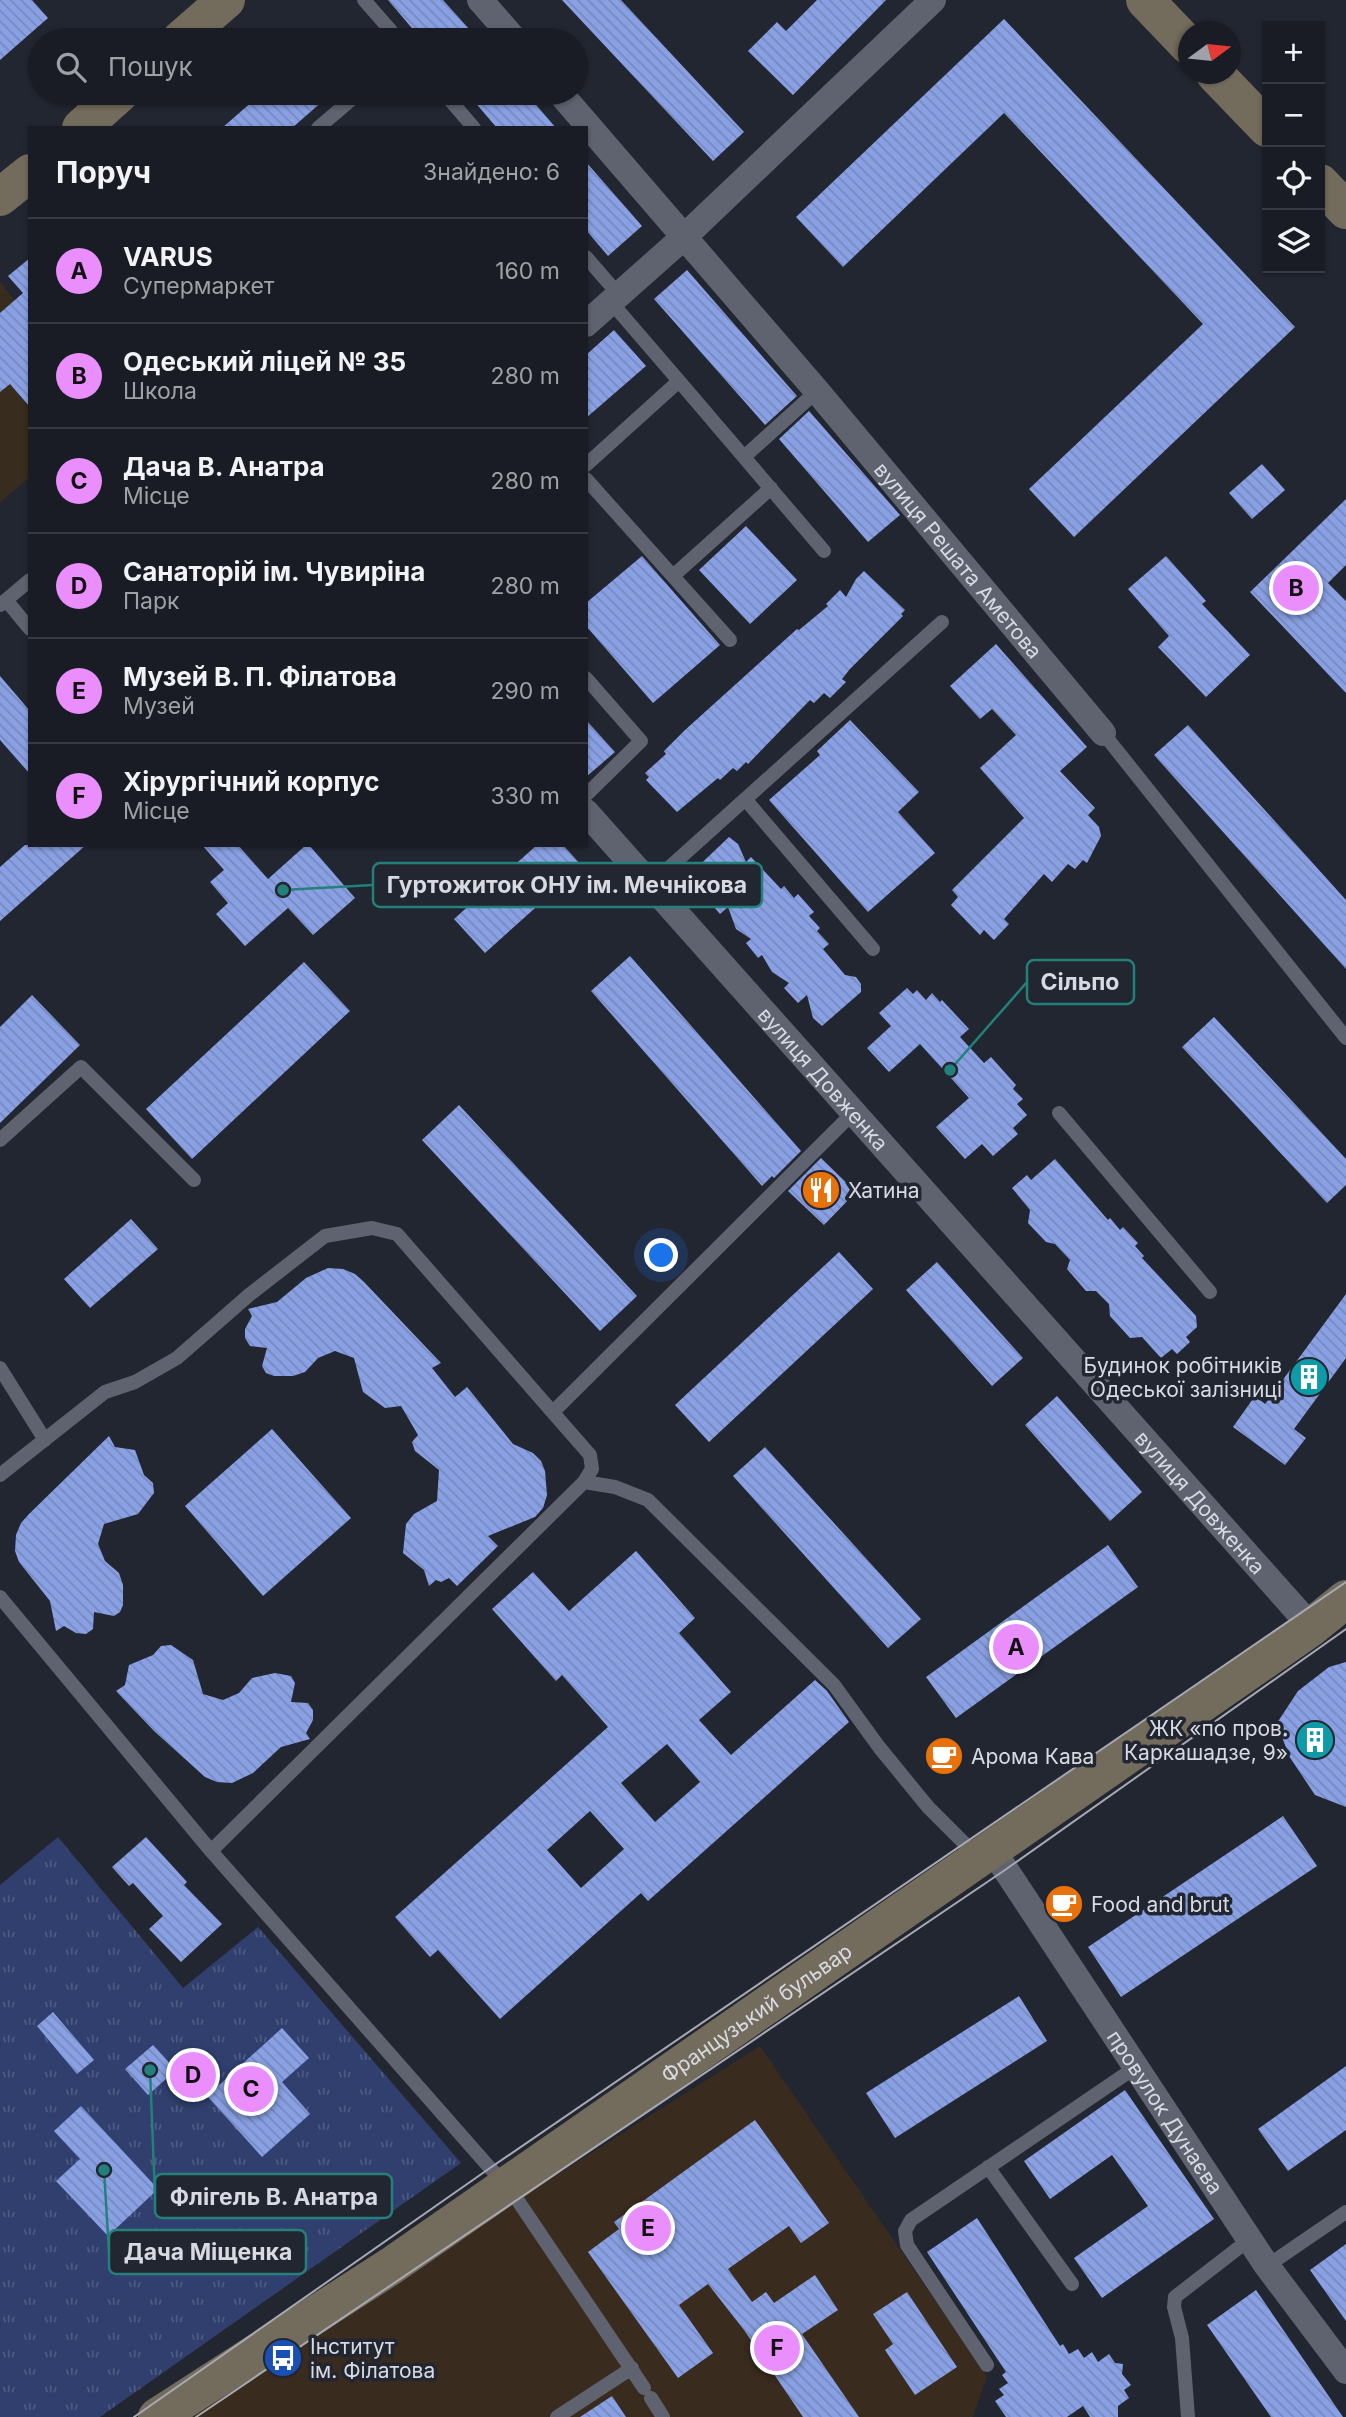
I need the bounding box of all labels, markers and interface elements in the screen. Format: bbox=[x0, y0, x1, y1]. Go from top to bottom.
north arrow bbox=[1178, 21, 1241, 84]
map controls bbox=[1262, 21, 1325, 273]
button: + bbox=[1262, 21, 1325, 84]
search box bbox=[28, 28, 588, 105]
icon: search bbox=[52, 48, 90, 86]
text: Пошук bbox=[108, 51, 193, 82]
button: − bbox=[1262, 84, 1325, 147]
button: locate bbox=[1262, 147, 1325, 210]
text: Поруч bbox=[56, 154, 151, 190]
text: Знайдено: 6 bbox=[423, 158, 560, 186]
button: layers bbox=[1262, 210, 1325, 273]
text: VARUS bbox=[123, 241, 213, 272]
text: A bbox=[70, 257, 88, 285]
text: 160 m bbox=[495, 257, 560, 285]
text: Супермаркет bbox=[123, 272, 275, 300]
text: Одеський ліцей № 35 bbox=[123, 346, 406, 377]
text: B bbox=[71, 362, 87, 390]
text: 280 m bbox=[491, 362, 560, 390]
text: Школа bbox=[123, 377, 197, 405]
text: Дача В. Анатра bbox=[123, 451, 325, 482]
street label: вулиця Решата Аметова bbox=[869, 457, 1048, 663]
text: C bbox=[70, 467, 88, 495]
text: 280 m bbox=[491, 467, 560, 495]
text: Місце bbox=[123, 482, 190, 510]
text: Санаторій ім. Чувиріна bbox=[123, 556, 425, 587]
pin: B bbox=[1273, 562, 1319, 614]
text: D bbox=[71, 572, 87, 600]
text: 280 m bbox=[491, 572, 560, 600]
text: Парк bbox=[123, 587, 180, 615]
text: Музей В. П. Філатова bbox=[123, 661, 397, 692]
text: E bbox=[72, 677, 86, 705]
text: 290 m bbox=[491, 677, 560, 705]
text: Музей bbox=[123, 692, 195, 720]
text: Хірургічний корпус bbox=[123, 766, 379, 797]
text: F bbox=[72, 782, 86, 810]
text: 330 m bbox=[490, 782, 560, 810]
text: Місце bbox=[123, 797, 190, 825]
callout: Гуртожиток ОНУ ім. Мечнікова bbox=[373, 863, 762, 907]
text: Гуртожиток ОНУ ім. Мечнікова bbox=[387, 871, 747, 899]
callout: Сільпо bbox=[1027, 960, 1134, 1004]
text: Сільпо bbox=[1041, 968, 1119, 996]
street label: вулиця Довженка bbox=[753, 1002, 894, 1155]
restaurant icon: Хатина bbox=[800, 1169, 842, 1211]
place label: Хатина bbox=[848, 1178, 920, 1203]
your location bbox=[644, 1238, 678, 1272]
place label: Будинок робітників Одеської залізниці bbox=[1083, 1353, 1282, 1402]
building icon: Будинок робітників Одеської залізниці bbox=[1288, 1356, 1330, 1398]
street label: вулиця Довженка bbox=[1130, 1425, 1271, 1579]
pin: A bbox=[993, 1621, 1039, 1673]
place label: ЖК «по пров. Каркашадзе, 9» bbox=[1124, 1716, 1288, 1765]
building icon: ЖК «по пров. Каркашадзе, 9» bbox=[1294, 1719, 1336, 1761]
cafe icon: Арома Кава bbox=[923, 1735, 965, 1777]
place label: Арома Кава bbox=[971, 1744, 1094, 1769]
cafe icon: Food and brut bbox=[1043, 1883, 1085, 1925]
place label: Food and brut bbox=[1091, 1892, 1230, 1917]
street label: Французький бульвар bbox=[656, 1938, 856, 2087]
street label: провулок Дунаєва bbox=[1102, 2025, 1229, 2199]
pin: D bbox=[170, 2049, 216, 2101]
pin: C bbox=[228, 2063, 274, 2115]
callout: Флігель В. Анатра bbox=[155, 2174, 392, 2218]
text: Флігель В. Анатра bbox=[170, 2183, 378, 2211]
pin: E bbox=[625, 2202, 671, 2254]
callout: Дача Міщенка bbox=[109, 2230, 306, 2274]
text: Дача Міщенка bbox=[124, 2238, 292, 2266]
pin: F bbox=[754, 2322, 800, 2374]
place label: Інститут ім. Філатова bbox=[310, 2334, 435, 2383]
bus stop icon: Інститут ім. Філатова bbox=[262, 2337, 304, 2379]

